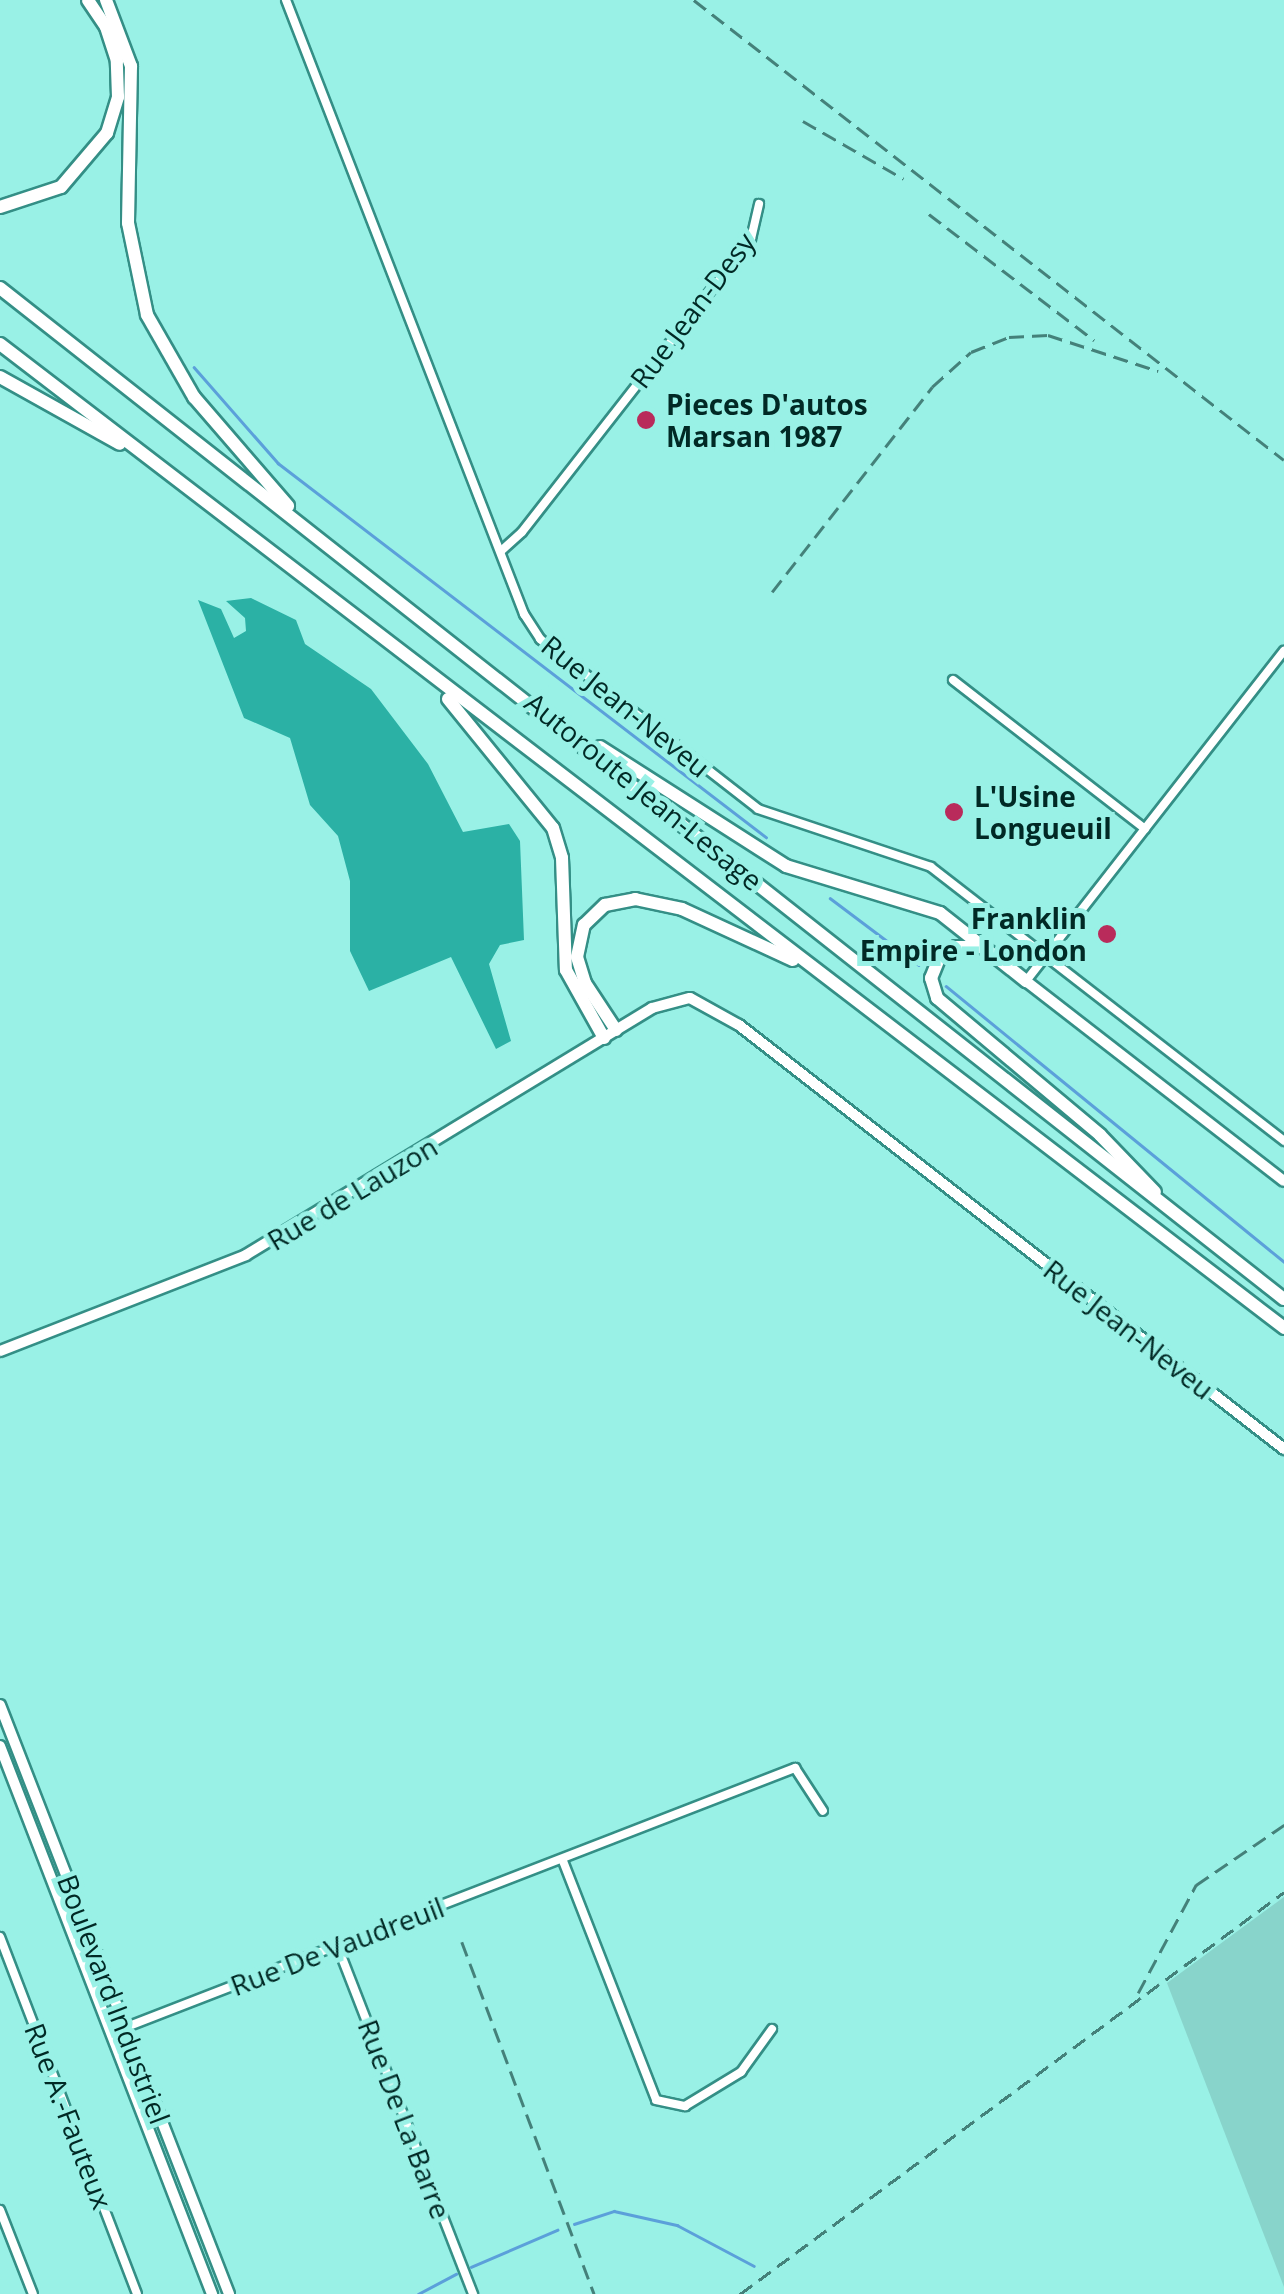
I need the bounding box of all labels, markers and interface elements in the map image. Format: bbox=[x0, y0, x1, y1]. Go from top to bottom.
street label: Rue Jean-Desy bbox=[623, 226, 761, 394]
place label: Pieces D'autos Marsan 1987 bbox=[666, 387, 868, 453]
marker: Pieces D'autos Marsan 1987 bbox=[635, 409, 657, 431]
street label: Rue Jean-Neveu bbox=[535, 628, 717, 784]
street label: Autoroute Jean-Lesage bbox=[519, 685, 769, 897]
place label: L'Usine Longueuil bbox=[974, 779, 1112, 845]
marker: L'Usine Longueuil bbox=[943, 801, 965, 823]
place label: Franklin Empire - London bbox=[860, 901, 1087, 967]
marker: Franklin Empire - London bbox=[1096, 923, 1118, 945]
street label: Rue de Lauzon bbox=[261, 1129, 443, 1257]
street label: Rue Jean-Neveu bbox=[1037, 1252, 1221, 1406]
street label: Boulevard Industriel bbox=[51, 1870, 177, 2128]
street label: Rue De Vaudreuil bbox=[226, 1890, 448, 2002]
street label: Rue De La Barre bbox=[352, 2015, 458, 2223]
street label: Rue A.-Fauteux bbox=[18, 2018, 120, 2214]

